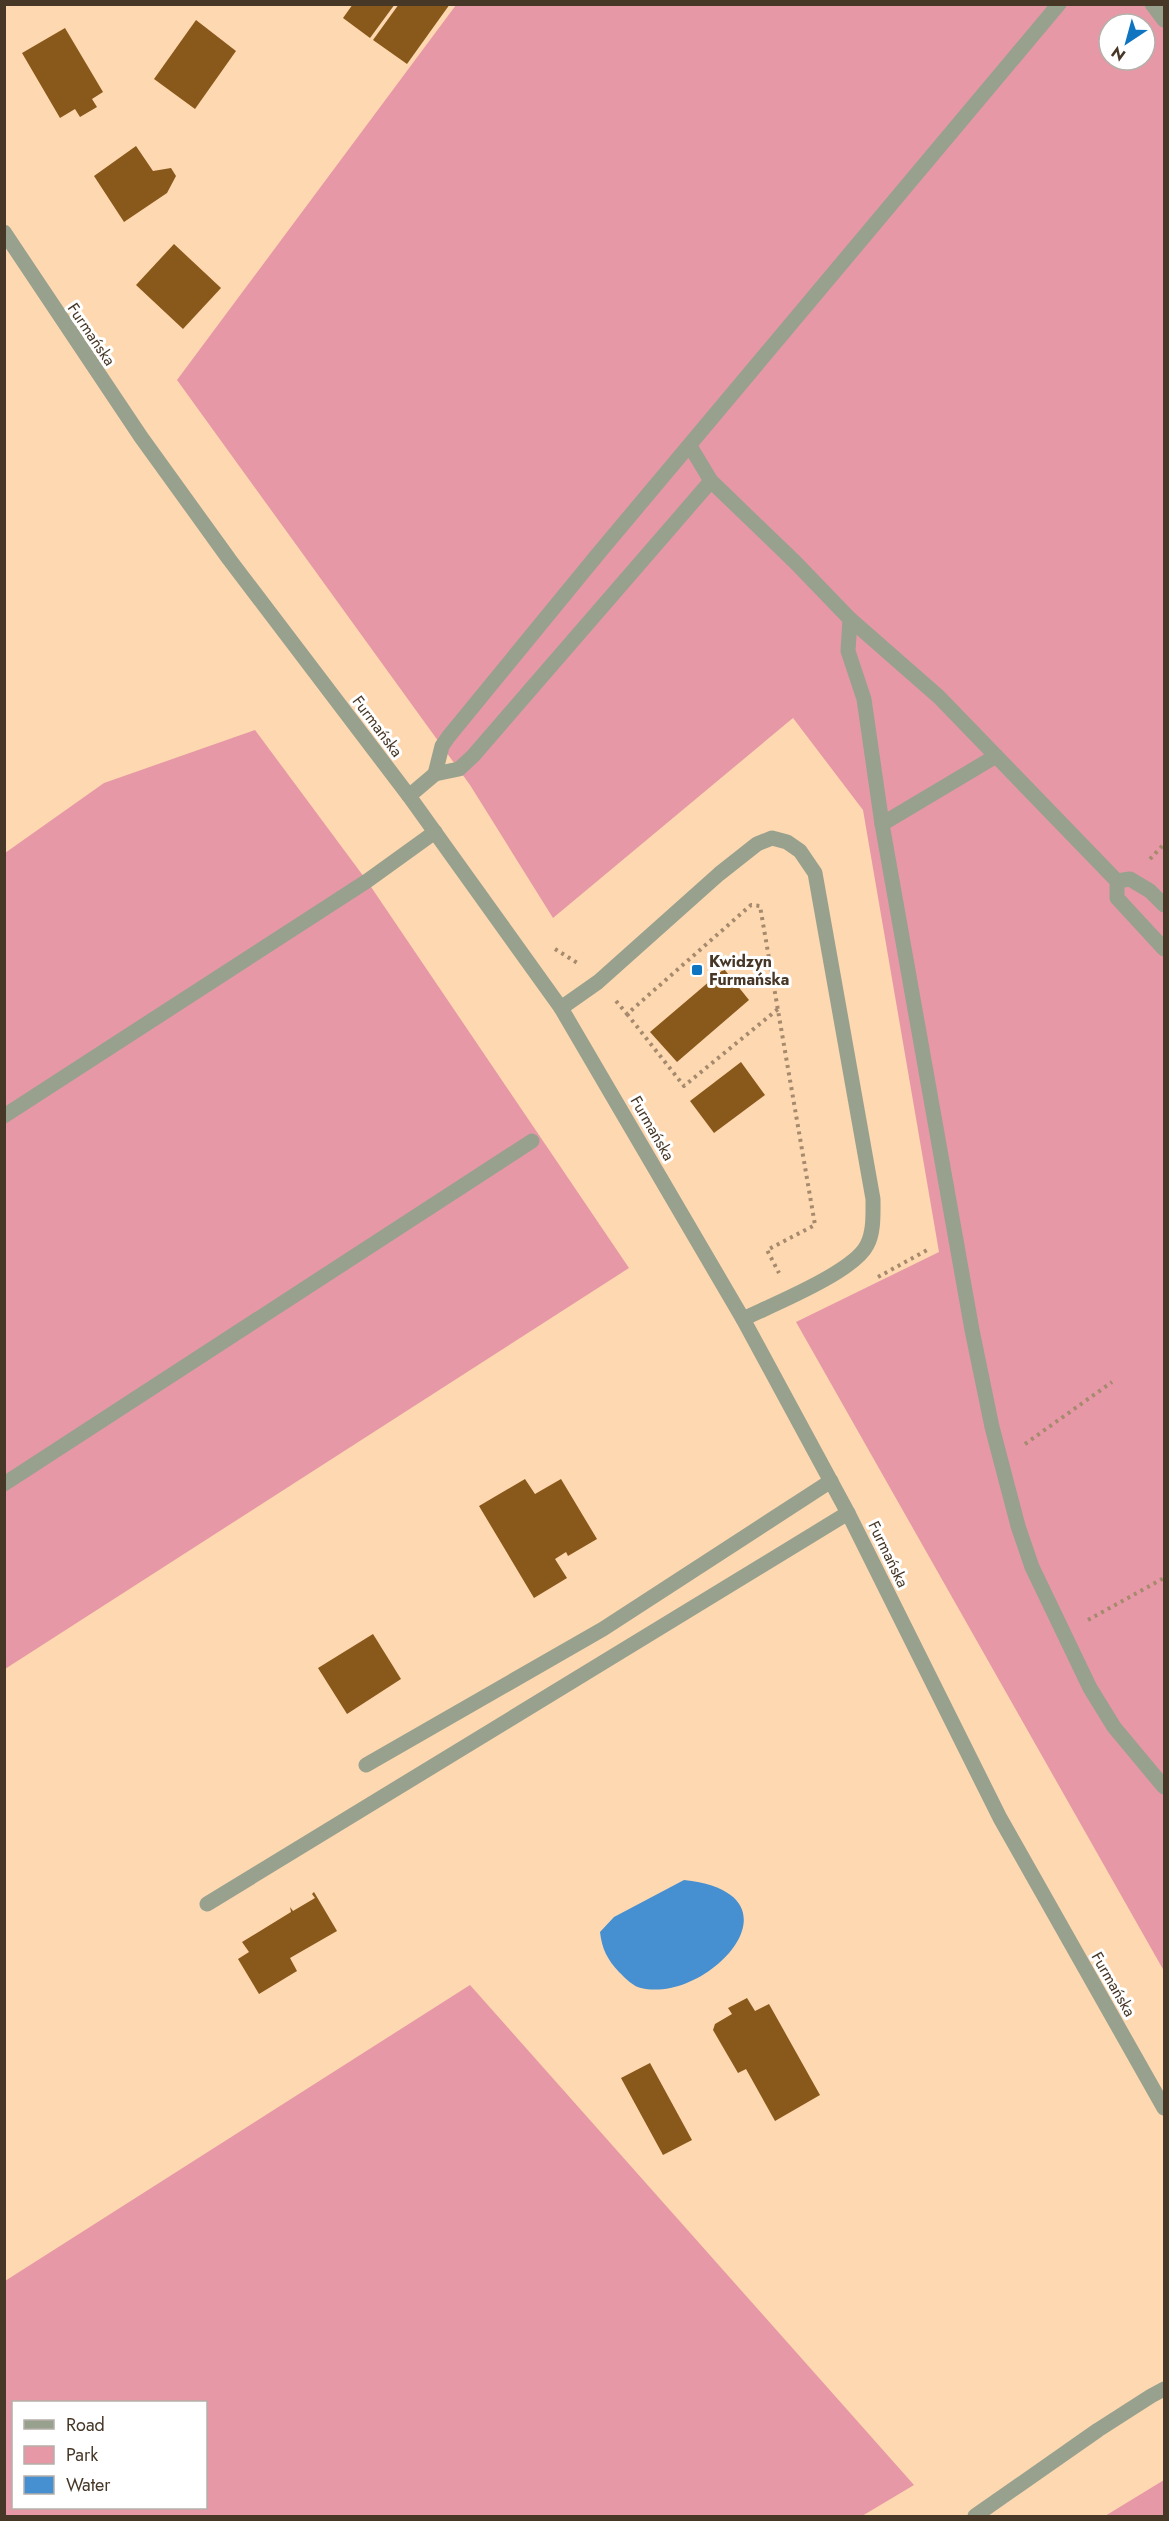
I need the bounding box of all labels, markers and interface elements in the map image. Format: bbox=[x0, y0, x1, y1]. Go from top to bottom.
north arrow bbox=[1097, 12, 1157, 72]
text: N bbox=[1107, 41, 1130, 67]
street label: Furmańska bbox=[62, 298, 121, 370]
street label: Furmańska bbox=[347, 691, 408, 762]
place label: Kwidzyn Furmańska bbox=[709, 950, 789, 991]
marker: Kwidzyn Furmańska bbox=[690, 963, 704, 977]
street label: Furmańska bbox=[625, 1092, 680, 1165]
street label: Furmańska bbox=[863, 1517, 915, 1591]
street label: Furmańska bbox=[1086, 1948, 1141, 2021]
legend bbox=[12, 2401, 207, 2509]
text: Road bbox=[66, 2412, 105, 2438]
text: Park bbox=[66, 2442, 98, 2468]
text: Water bbox=[66, 2472, 111, 2498]

